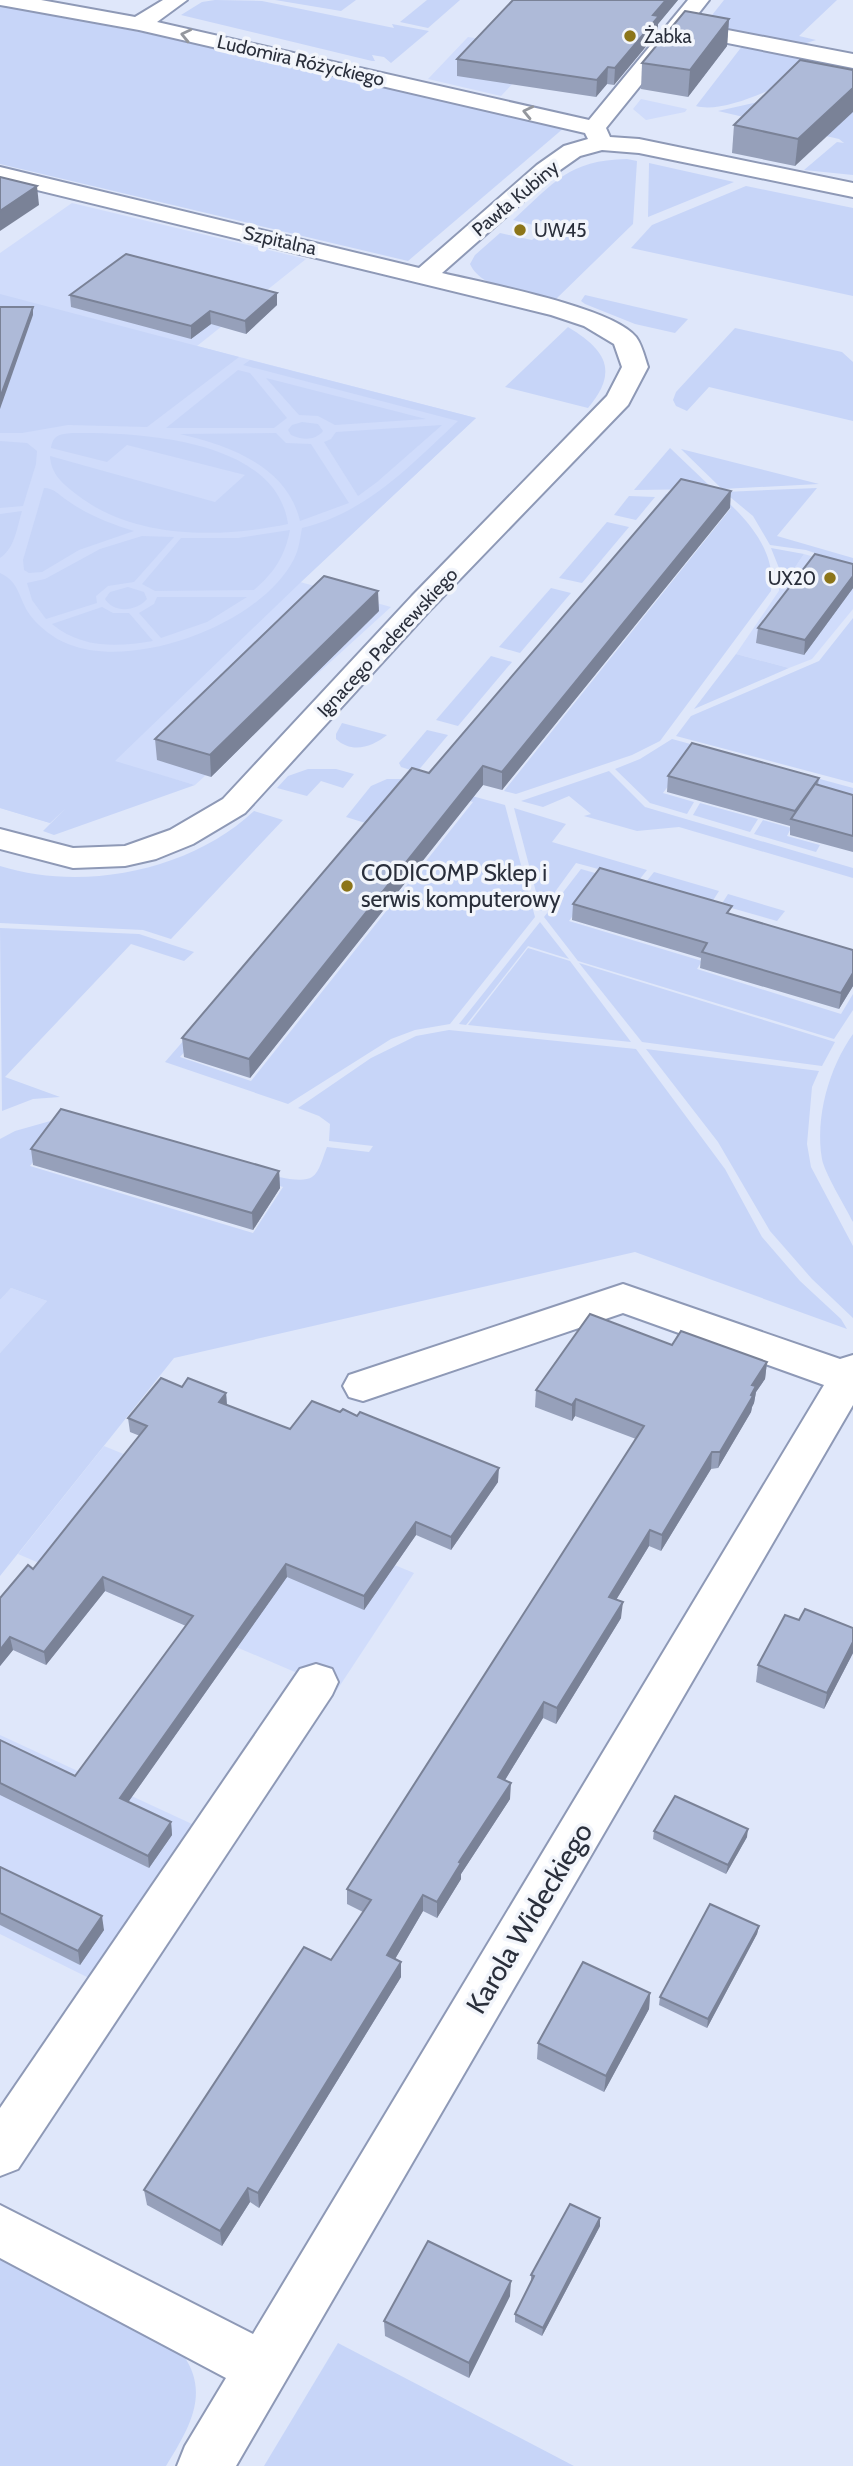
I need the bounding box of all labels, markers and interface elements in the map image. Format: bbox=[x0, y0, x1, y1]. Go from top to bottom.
place label: Żabka bbox=[644, 25, 692, 48]
one-way arrow bbox=[180, 28, 192, 43]
marker: Żabka bbox=[622, 28, 638, 44]
street label: Ludomira Różyckiego bbox=[215, 30, 387, 91]
one-way arrow bbox=[522, 106, 534, 120]
street label: Pawła Kubiny bbox=[467, 155, 564, 241]
place label: UW45 bbox=[534, 219, 587, 242]
street label: Szpitalna bbox=[241, 221, 319, 260]
marker: UW45 bbox=[512, 222, 528, 238]
street label: Ignacego Paderewskiego bbox=[312, 563, 462, 722]
place label: UX20 bbox=[768, 567, 816, 590]
marker: UX20 bbox=[822, 570, 838, 586]
place label: CODICOMP Sklep i serwis komputerowy bbox=[361, 859, 561, 913]
marker: CODICOMP Sklep i serwis komputerowy bbox=[339, 878, 355, 894]
street label: Karola Wideckiego bbox=[459, 1816, 599, 2020]

